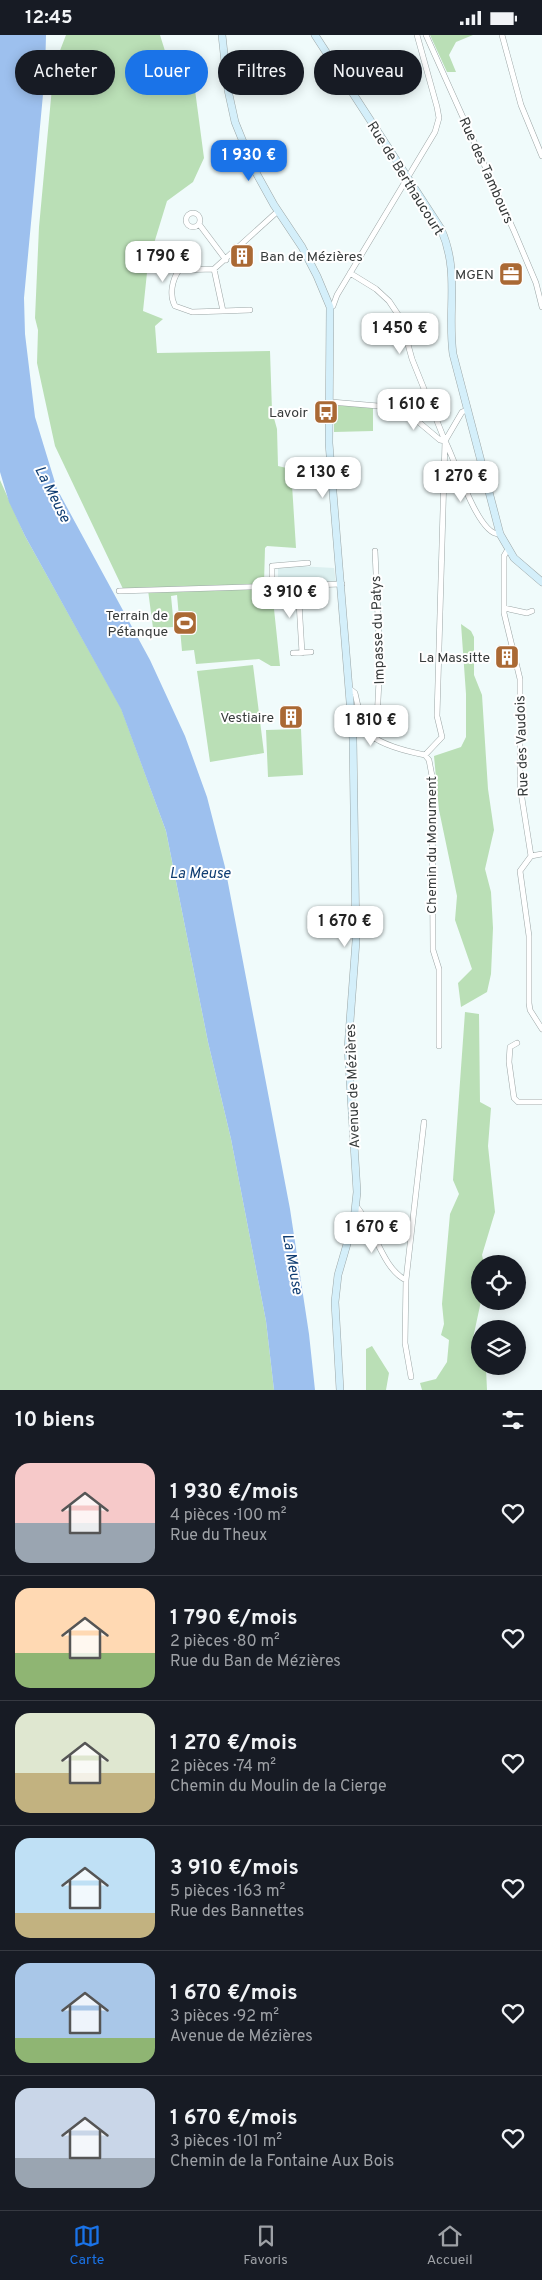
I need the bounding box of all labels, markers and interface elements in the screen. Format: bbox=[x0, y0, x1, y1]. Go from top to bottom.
text: 12:45 bbox=[25, 6, 73, 30]
chip: Acheter bbox=[15, 50, 115, 95]
chip: Louer bbox=[125, 50, 208, 95]
chip: Filtres bbox=[218, 50, 304, 95]
chip: Nouveau bbox=[314, 50, 422, 95]
street label: Rue des Tambours bbox=[455, 115, 517, 226]
street label: Rue de Berthaucourt bbox=[363, 119, 447, 239]
pin: 1 930 € bbox=[203, 139, 295, 182]
text: 1 930 € bbox=[222, 146, 276, 166]
pin: 1 790 € bbox=[117, 241, 209, 283]
building icon: Ban de Mézières bbox=[229, 243, 255, 269]
text: 1 790 € bbox=[136, 247, 190, 267]
place label: Ban de Mézières bbox=[260, 249, 363, 266]
office icon: MGEN bbox=[498, 261, 524, 287]
place label: MGEN bbox=[455, 267, 494, 284]
pin: 1 450 € bbox=[354, 313, 446, 355]
text: 1 450 € bbox=[372, 319, 428, 339]
pin: 1 610 € bbox=[368, 389, 460, 431]
text: 1 610 € bbox=[388, 395, 440, 415]
bus stop icon: Lavoir bbox=[313, 399, 339, 425]
place label: Lavoir bbox=[269, 405, 309, 422]
pin: 2 130 € bbox=[277, 457, 369, 499]
pin: 1 270 € bbox=[415, 461, 507, 503]
water label: La Meuse bbox=[29, 463, 74, 526]
text: 2 130 € bbox=[296, 463, 350, 483]
text: 1 270 € bbox=[434, 467, 488, 487]
street label: Impasse du Patys bbox=[368, 575, 389, 685]
pin: 3 910 € bbox=[244, 577, 336, 619]
text: 3 910 € bbox=[263, 583, 317, 603]
place label: Terrain de Pétanque bbox=[105, 608, 168, 641]
sports icon: Terrain de Pétanque bbox=[172, 610, 198, 636]
building icon: La Massitte bbox=[494, 644, 520, 670]
place label: La Massitte bbox=[419, 650, 490, 667]
street label: Rue des Vaudois bbox=[512, 695, 533, 797]
building icon: Vestiaire bbox=[278, 704, 304, 730]
pin: 1 810 € bbox=[325, 705, 417, 747]
place label: Vestiaire bbox=[220, 710, 274, 727]
text: 1 810 € bbox=[345, 711, 397, 731]
street label: Chemin du Monument bbox=[424, 776, 441, 914]
water label: La Meuse bbox=[170, 865, 231, 884]
pin: 1 670 € bbox=[299, 905, 391, 948]
text: 1 670 € bbox=[318, 912, 372, 932]
street label: Avenue de Mézières bbox=[343, 1023, 364, 1149]
pin: 1 670 € bbox=[326, 1211, 418, 1254]
text: 1 670 € bbox=[345, 1218, 399, 1238]
water label: La Meuse bbox=[277, 1233, 306, 1296]
map controls bbox=[471, 1255, 526, 1375]
button: locate bbox=[471, 1255, 526, 1310]
button: layers bbox=[471, 1320, 526, 1375]
icon: filters bbox=[499, 1406, 527, 1434]
text: 10 biens bbox=[15, 1407, 95, 1434]
text: 1 930 €/mois bbox=[170, 1479, 299, 1506]
icon: home bbox=[55, 1483, 115, 1543]
icon: heart bbox=[499, 1499, 527, 1527]
text: 4 pièces · 100 m² bbox=[170, 1506, 287, 1526]
text: Rue du Theux bbox=[170, 1526, 267, 1546]
text: 1 790 €/mois bbox=[170, 1605, 298, 1632]
icon: home bbox=[55, 1608, 115, 1668]
icon: heart bbox=[499, 1624, 527, 1652]
text: 2 pièces · 80 m² bbox=[170, 1632, 280, 1652]
text: Rue du Ban de Mézières bbox=[170, 1652, 341, 1672]
text: 1 270 €/mois bbox=[170, 1730, 297, 1757]
icon: home bbox=[55, 1733, 115, 1793]
icon: heart bbox=[499, 1749, 527, 1777]
text: 2 pièces · 74 m² bbox=[170, 1757, 276, 1777]
text: Chemin du Moulin de la Cierge bbox=[170, 1777, 387, 1797]
text: 3 910 €/mois bbox=[170, 1855, 299, 1882]
icon: home bbox=[55, 1858, 115, 1918]
icon: heart bbox=[499, 1874, 527, 1902]
text: 5 pièces · 163 m² bbox=[170, 1882, 285, 1902]
text: Rue des Bannettes bbox=[170, 1902, 304, 1922]
text: 1 670 €/mois bbox=[170, 1980, 298, 2007]
icon: home bbox=[55, 1983, 115, 2043]
icon: heart bbox=[499, 1999, 527, 2027]
text: 3 pièces · 92 m² bbox=[170, 2007, 279, 2027]
text: Avenue de Mézières bbox=[170, 2027, 313, 2047]
text: 1 670 €/mois bbox=[170, 2105, 298, 2132]
icon: home bbox=[55, 2108, 115, 2168]
icon: heart bbox=[499, 2124, 527, 2152]
text: 3 pièces · 101 m² bbox=[170, 2132, 282, 2152]
text: Chemin de la Fontaine Aux Bois bbox=[170, 2152, 394, 2172]
tab: Carte bbox=[69, 2222, 104, 2269]
tab: Favoris bbox=[243, 2222, 288, 2269]
tab: Accueil bbox=[427, 2222, 473, 2269]

